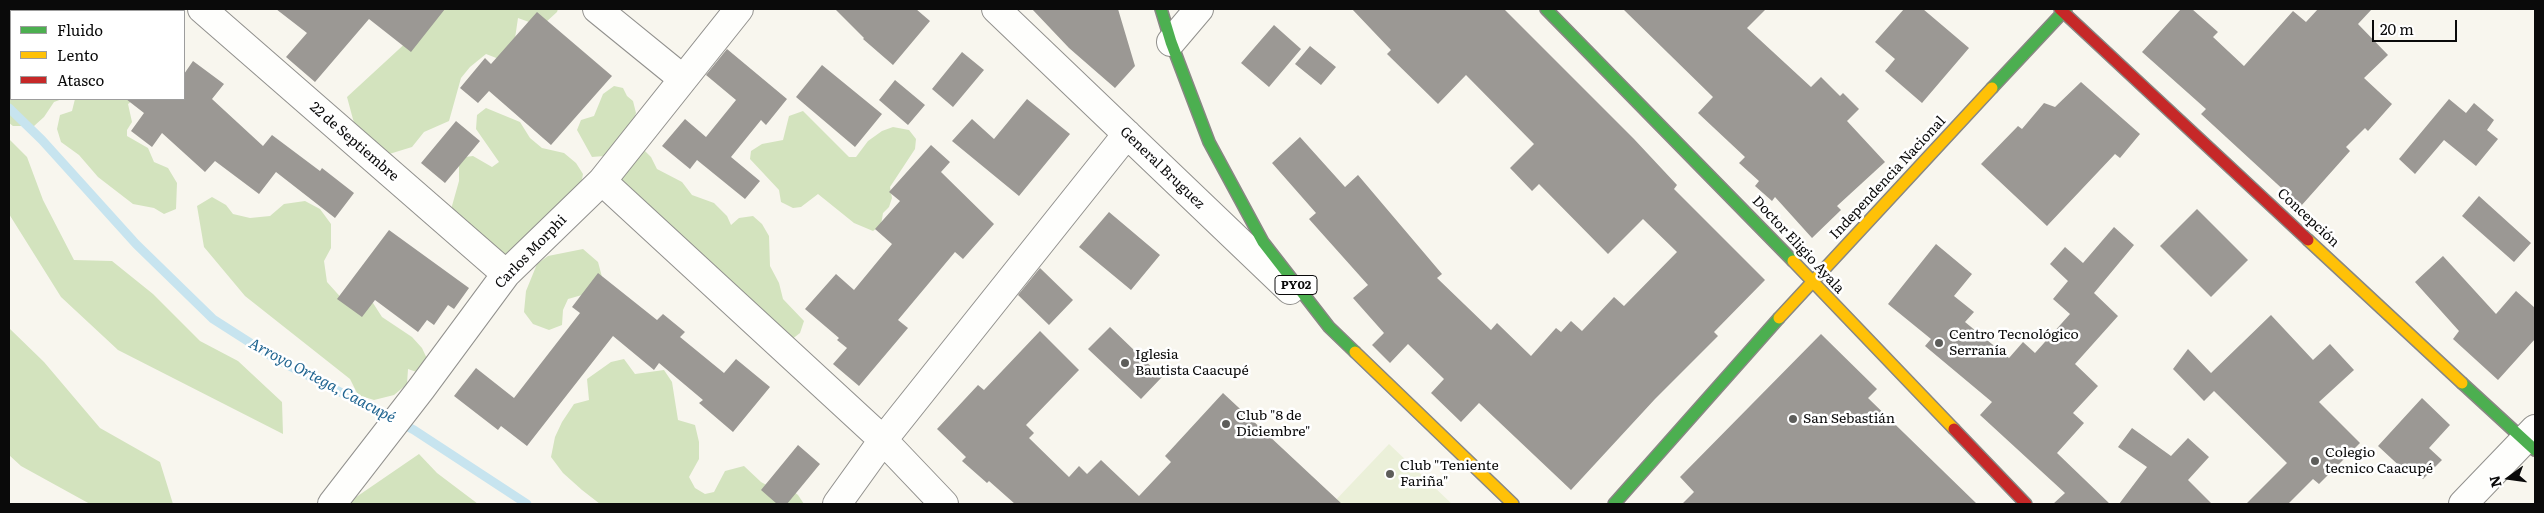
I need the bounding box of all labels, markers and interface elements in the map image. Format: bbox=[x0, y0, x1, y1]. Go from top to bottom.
legend bbox=[10, 10, 185, 100]
scale bar bbox=[2374, 10, 2459, 42]
text: 20 m bbox=[2380, 17, 2414, 40]
text: Fluido bbox=[57, 18, 103, 41]
text: Lento bbox=[57, 43, 98, 66]
text: Atasco bbox=[57, 68, 104, 91]
street label: 22 de Septiembre bbox=[306, 99, 402, 185]
street label: Independencia Nacional bbox=[1827, 113, 1949, 243]
street label: General Bruguez bbox=[1116, 123, 1208, 213]
street label: Concepción bbox=[2273, 185, 2343, 251]
street label: Doctor Eligio Ayala bbox=[1748, 193, 1848, 297]
street label: Carlos Morphi bbox=[492, 212, 570, 292]
road number: PY02 bbox=[1275, 276, 1317, 294]
place label: Centro Tecnológico Serranía bbox=[1949, 327, 2079, 360]
water label: Arroyo Ortega, Caacupé bbox=[246, 335, 398, 427]
marker: Centro Tecnológico Serranía bbox=[1933, 337, 1945, 349]
place label: Iglesia Bautista Caacupé bbox=[1135, 347, 1249, 380]
marker: Iglesia Bautista Caacupé bbox=[1119, 357, 1131, 369]
place label: Club "8 de Diciembre" bbox=[1236, 408, 1310, 441]
place label: San Sebastián bbox=[1803, 411, 1895, 427]
marker: San Sebastián bbox=[1787, 413, 1799, 425]
marker: Club "8 de Diciembre" bbox=[1220, 418, 1232, 430]
place label: Colegio tecnico Caacupé bbox=[2325, 445, 2433, 478]
north arrow bbox=[2484, 453, 2534, 503]
marker: Colegio tecnico Caacupé bbox=[2309, 455, 2321, 467]
place label: Club "Teniente Fariña" bbox=[1400, 458, 1499, 491]
marker: Club "Teniente Fariña" bbox=[1384, 468, 1396, 480]
text: N bbox=[2483, 474, 2506, 490]

